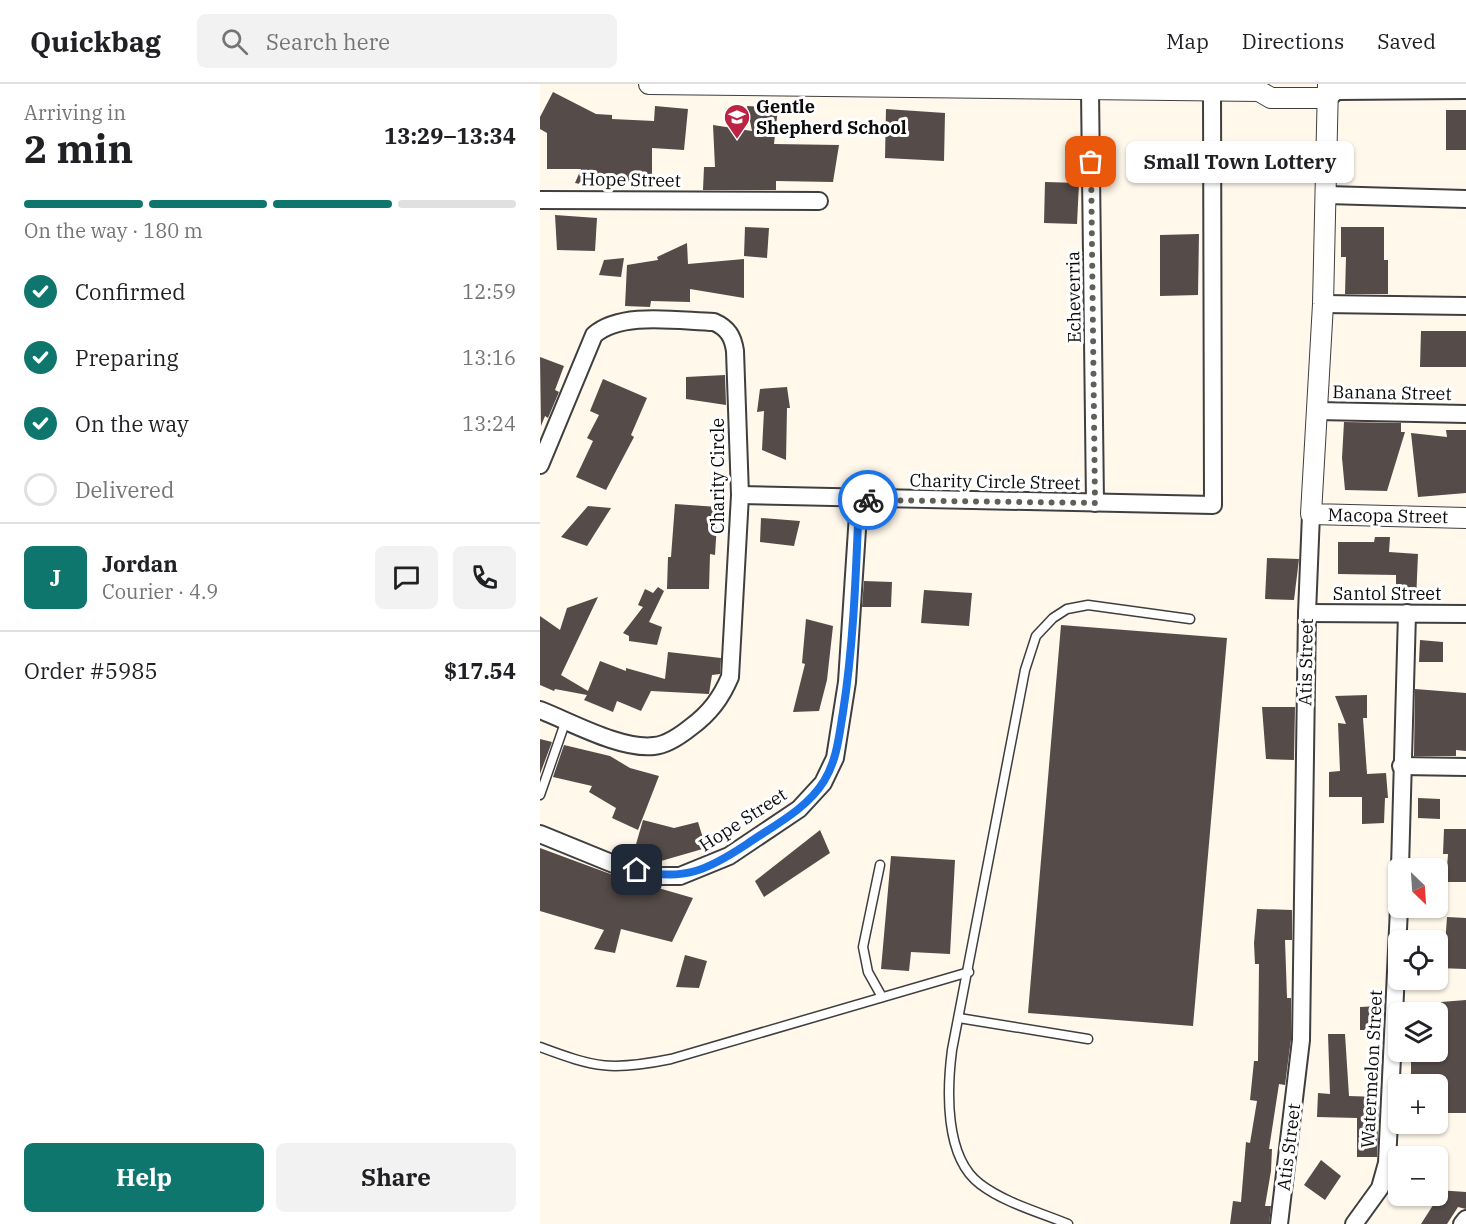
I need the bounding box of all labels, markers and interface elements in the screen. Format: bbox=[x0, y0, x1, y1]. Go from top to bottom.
search box bbox=[197, 14, 617, 68]
text: Quickbag bbox=[30, 23, 161, 60]
icon: search bbox=[218, 25, 251, 58]
text: Search here bbox=[266, 27, 390, 56]
text: Map bbox=[1166, 27, 1209, 55]
text: Directions bbox=[1242, 27, 1344, 55]
text: Saved bbox=[1377, 27, 1436, 55]
place label: Gentle Shepherd School bbox=[756, 95, 907, 139]
text: Arriving in bbox=[24, 99, 126, 126]
school or university icon: Gentle Shepherd School bbox=[722, 102, 752, 140]
text: 13:29–13:34 bbox=[384, 121, 516, 150]
text: 2 min bbox=[24, 123, 133, 174]
pin bbox=[1065, 136, 1116, 187]
callout: Small Town Lottery bbox=[1127, 141, 1355, 183]
icon: bag bbox=[1074, 145, 1107, 178]
text: Small Town Lottery bbox=[1144, 148, 1336, 175]
street label: Hope Street bbox=[581, 167, 681, 192]
text: On the way · 180 m bbox=[24, 217, 203, 244]
street label: Echeverria bbox=[1061, 251, 1086, 343]
icon: check bbox=[24, 275, 57, 308]
text: Confirmed bbox=[75, 277, 186, 306]
text: 12:59 bbox=[462, 278, 516, 305]
icon: check bbox=[24, 341, 57, 374]
text: Preparing bbox=[75, 343, 179, 372]
text: 13:16 bbox=[462, 344, 516, 371]
street label: Banana Street bbox=[1332, 380, 1452, 405]
icon: check bbox=[24, 407, 57, 440]
text: On the way bbox=[75, 409, 189, 438]
text: 13:24 bbox=[462, 410, 516, 437]
street label: Charity Circle bbox=[706, 418, 729, 534]
street label: Charity Circle Street bbox=[909, 469, 1081, 494]
courier bbox=[838, 470, 898, 530]
text: Delivered bbox=[75, 475, 174, 504]
icon: bike bbox=[852, 484, 885, 517]
street label: Macopa Street bbox=[1328, 503, 1448, 528]
button: chat bbox=[375, 546, 438, 609]
button: phone bbox=[453, 546, 516, 609]
text: Jordan bbox=[102, 549, 178, 578]
text: J bbox=[50, 563, 61, 592]
text: Courier · 4.9 bbox=[102, 578, 218, 605]
street label: Santol Street bbox=[1333, 582, 1441, 605]
street label: Atis Street bbox=[1293, 618, 1318, 706]
text: Order #5985 bbox=[24, 656, 158, 685]
text: $17.54 bbox=[444, 656, 516, 685]
street label: Hope Street bbox=[695, 783, 791, 856]
pin bbox=[611, 844, 662, 895]
icon: home bbox=[620, 853, 653, 886]
north arrow bbox=[1388, 858, 1448, 918]
map controls bbox=[1388, 858, 1448, 1206]
button: locate bbox=[1388, 930, 1448, 990]
street label: Watermelon Street bbox=[1356, 989, 1387, 1149]
button: layers bbox=[1388, 1002, 1448, 1062]
button: + bbox=[1388, 1074, 1448, 1134]
street label: Atis Street bbox=[1272, 1102, 1305, 1192]
button: Help bbox=[24, 1143, 264, 1212]
button: Share bbox=[276, 1143, 516, 1212]
button: − bbox=[1388, 1146, 1448, 1206]

